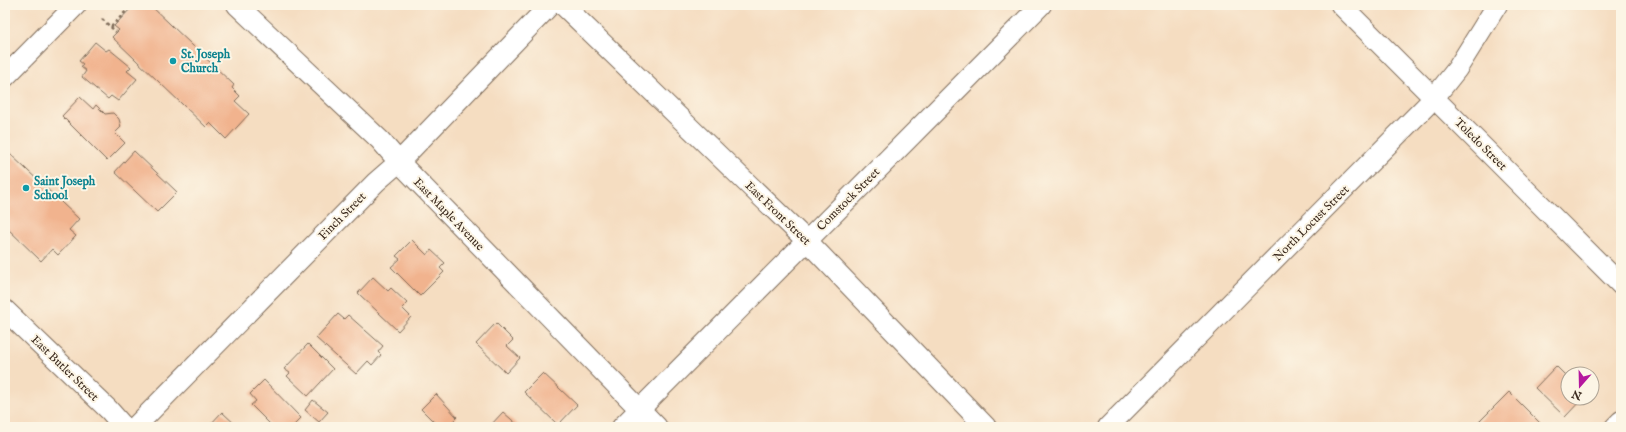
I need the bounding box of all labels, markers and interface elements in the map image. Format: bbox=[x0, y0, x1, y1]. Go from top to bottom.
place label: St. Joseph Church bbox=[181, 47, 231, 76]
marker: St. Joseph Church bbox=[168, 56, 178, 66]
street label: Toledo Street bbox=[1451, 115, 1510, 174]
street label: Comstock Street bbox=[814, 165, 883, 234]
place label: Saint Joseph School bbox=[34, 174, 96, 203]
street label: East Maple Avenue bbox=[409, 175, 488, 255]
street label: East Front Street bbox=[742, 178, 814, 249]
street label: North Locust Street bbox=[1270, 182, 1352, 264]
marker: Saint Joseph School bbox=[21, 183, 31, 193]
street label: Finch Street bbox=[315, 189, 369, 243]
street label: East Butler Street bbox=[28, 332, 102, 404]
north arrow bbox=[1560, 366, 1600, 406]
text: N bbox=[1570, 386, 1585, 403]

